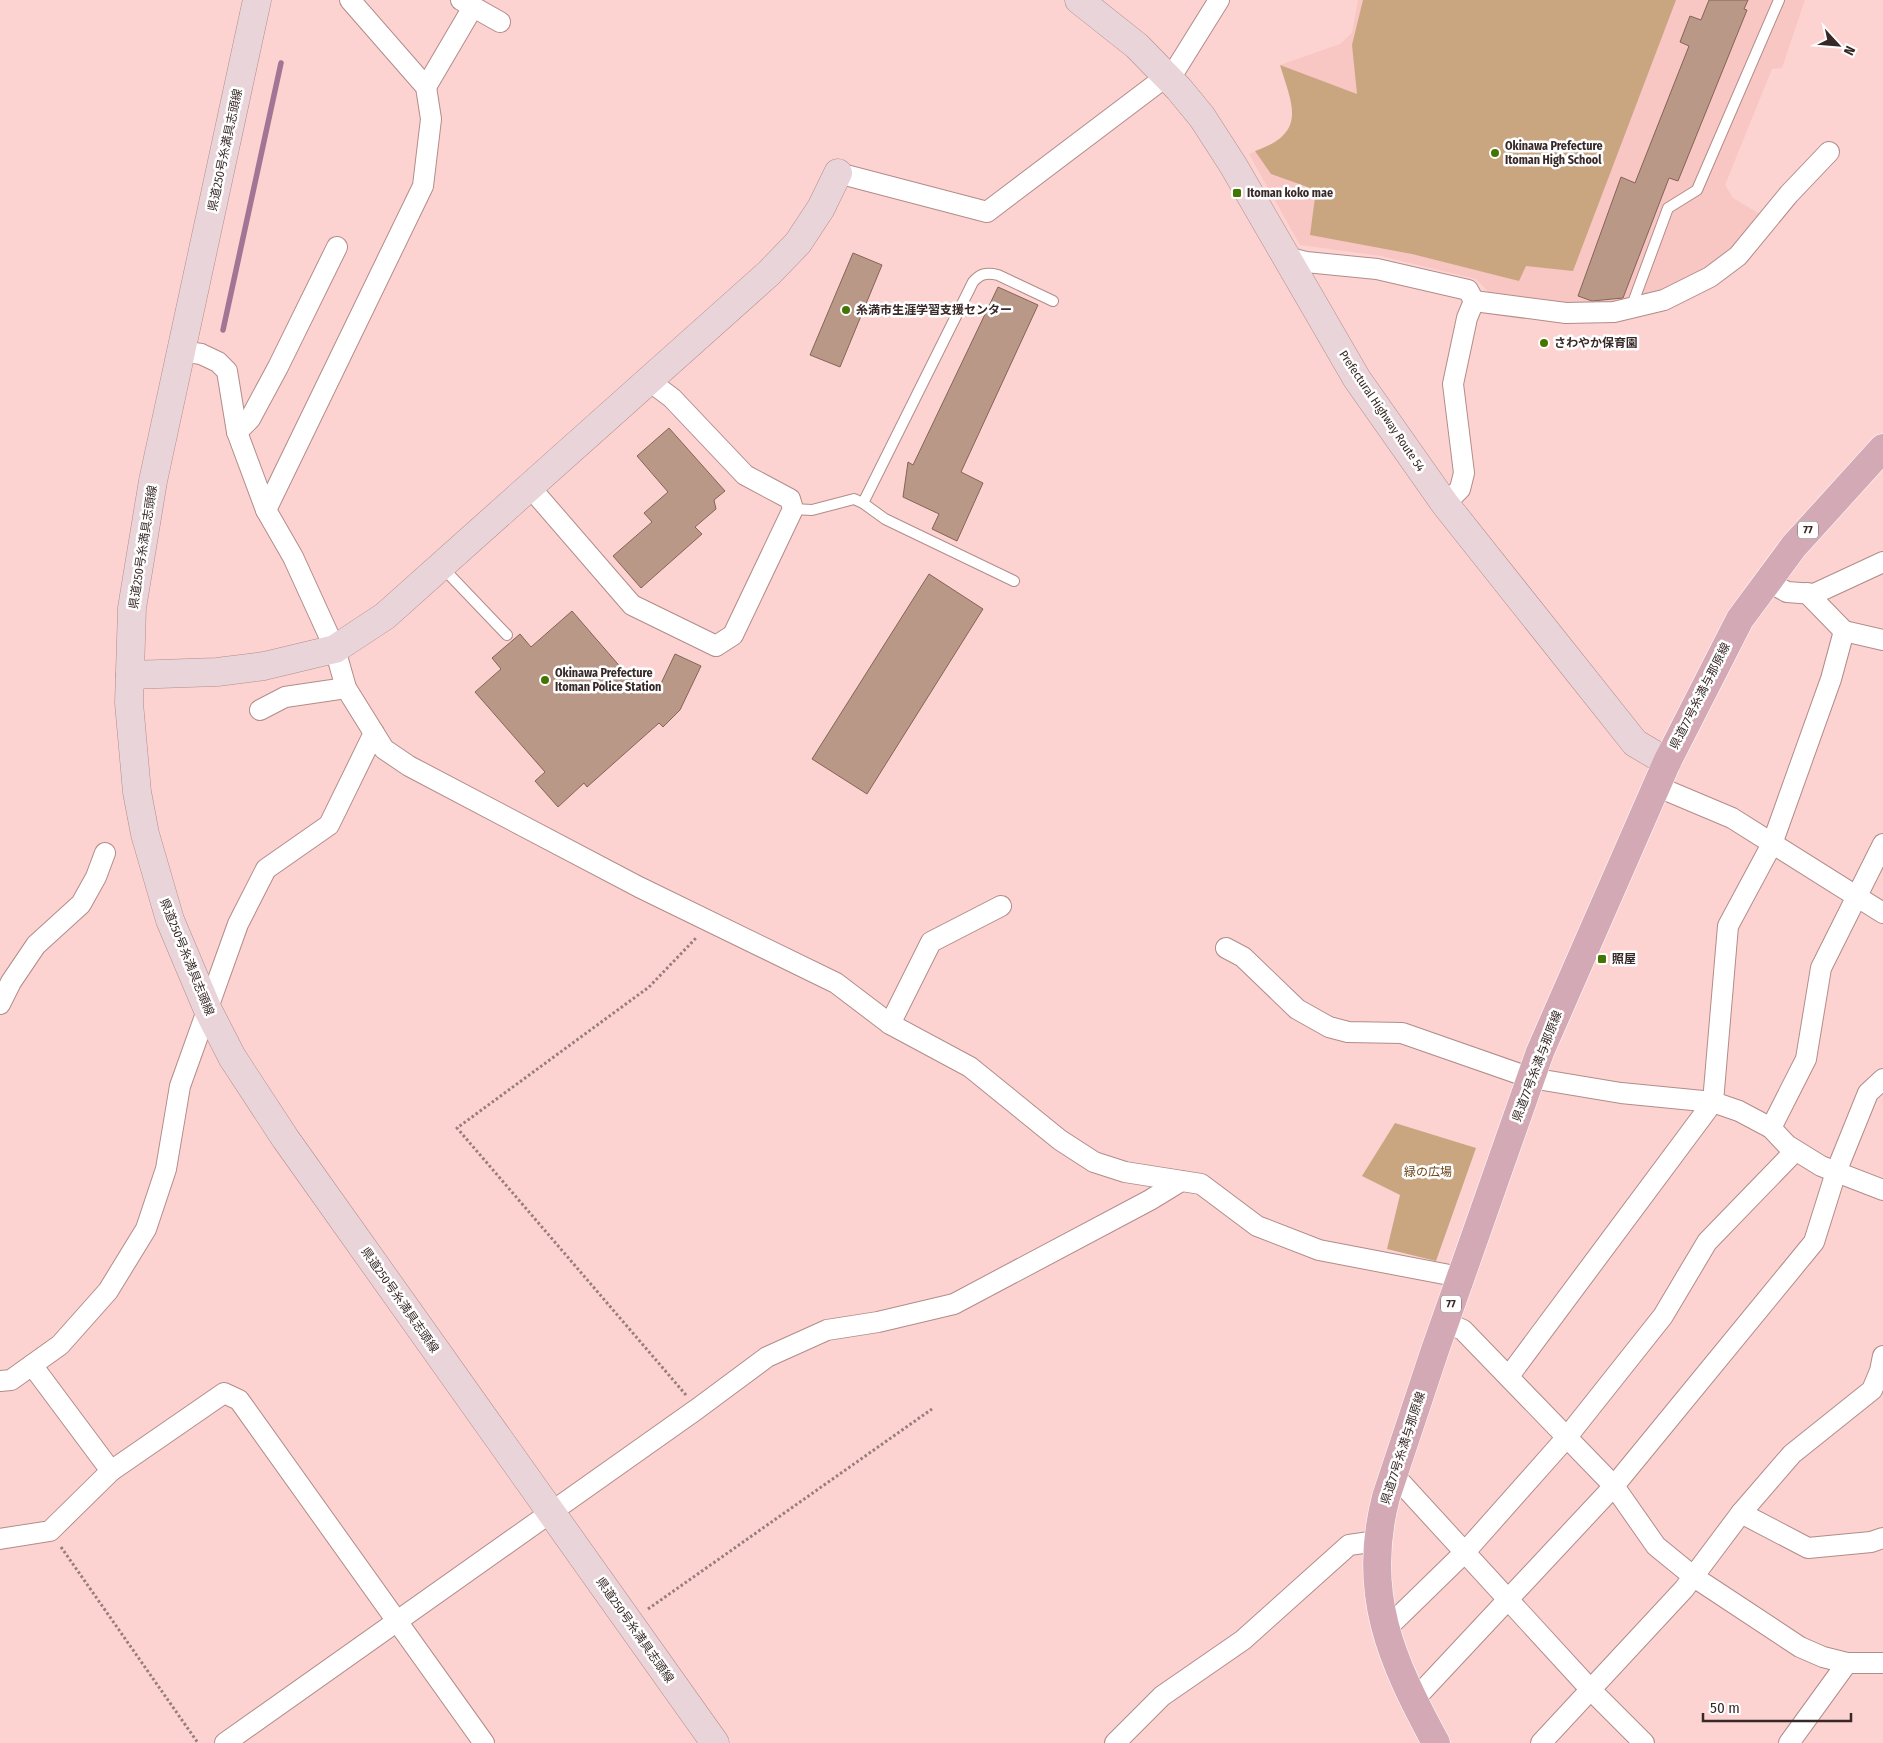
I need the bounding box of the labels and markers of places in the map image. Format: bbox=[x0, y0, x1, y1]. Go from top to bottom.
place label: Okinawa Prefecture Itoman High School bbox=[1505, 139, 1603, 167]
marker: Okinawa Prefecture Itoman High School bbox=[1489, 147, 1501, 159]
place label: Itoman koko mae bbox=[1247, 186, 1333, 200]
marker: Itoman koko mae bbox=[1231, 187, 1243, 199]
place label: 糸満市生涯学習支援センター bbox=[856, 303, 1012, 317]
marker: 糸満市生涯学習支援センター bbox=[840, 304, 852, 316]
place label: さわやか保育園 bbox=[1554, 336, 1638, 350]
marker: さわやか保育園 bbox=[1538, 337, 1550, 349]
place label: Okinawa Prefecture Itoman Police Station bbox=[555, 666, 661, 694]
marker: Okinawa Prefecture Itoman Police Station bbox=[539, 674, 551, 686]
place label: 照屋 bbox=[1612, 952, 1636, 966]
marker: 照屋 bbox=[1596, 953, 1608, 965]

